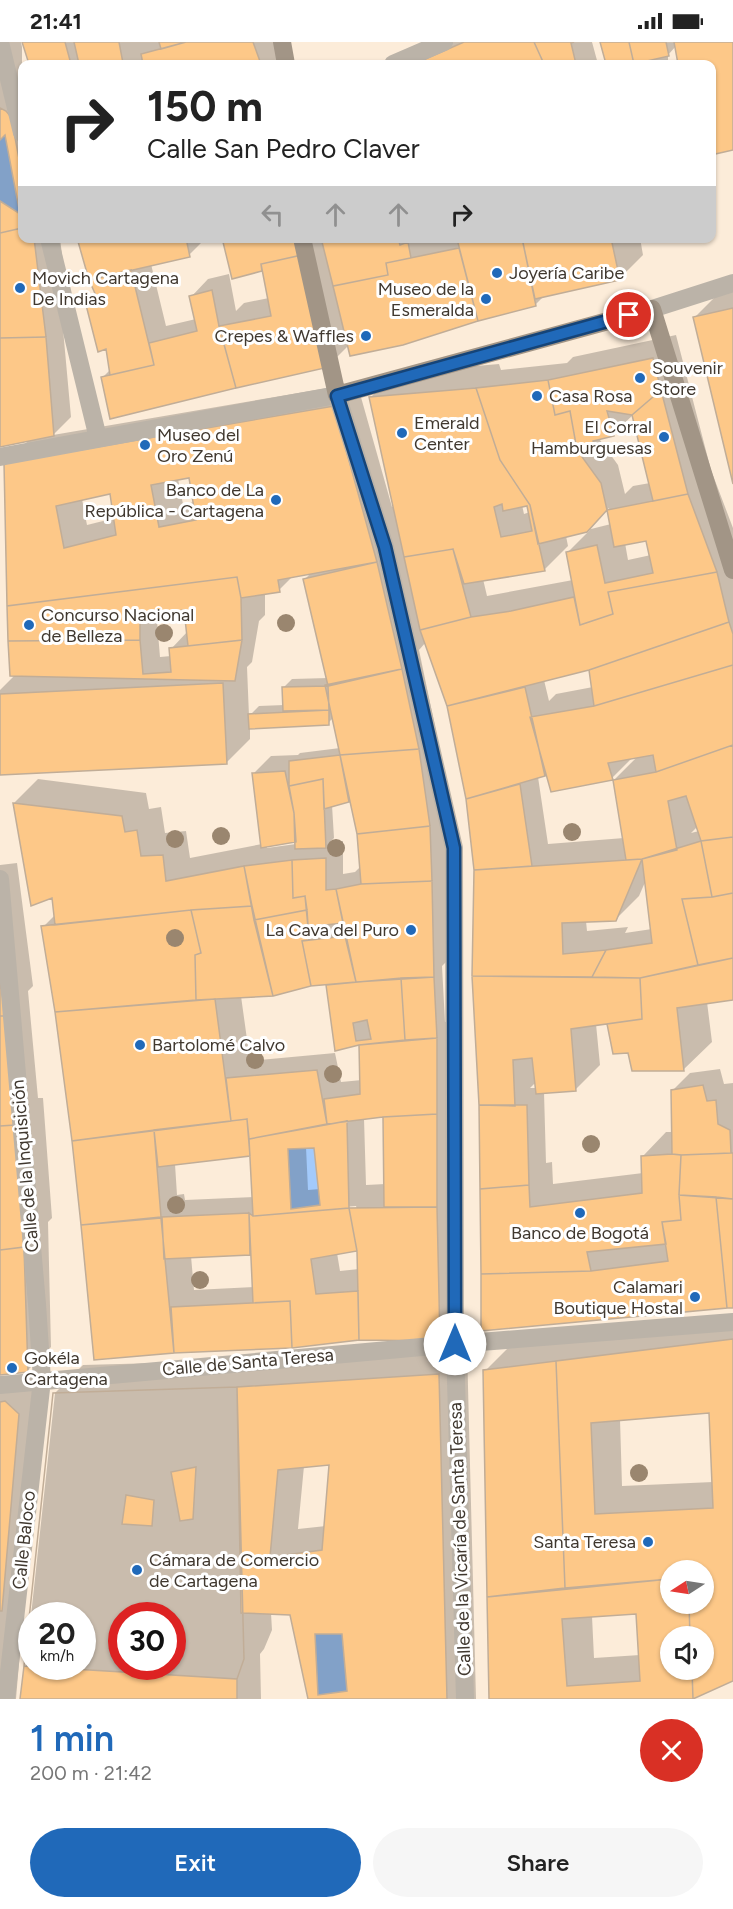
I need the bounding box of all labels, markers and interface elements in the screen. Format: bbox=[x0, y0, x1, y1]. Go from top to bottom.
text: 21:41 bbox=[30, 8, 82, 35]
text: 150 m bbox=[147, 81, 263, 132]
icon: right bbox=[48, 84, 126, 162]
text: Calle San Pedro Claver bbox=[147, 132, 420, 165]
icon: left bbox=[256, 198, 289, 231]
icon: ahead bbox=[319, 198, 352, 231]
icon: ahead bbox=[382, 198, 415, 231]
icon: right bbox=[445, 198, 478, 231]
place label: Joyería Caribe bbox=[509, 262, 624, 284]
marker: Joyería Caribe bbox=[490, 266, 504, 280]
place label: Movich Cartagena De Indias bbox=[32, 267, 179, 310]
place label: Museo de la Esmeralda bbox=[378, 278, 474, 321]
marker: Movich Cartagena De Indias bbox=[13, 281, 27, 295]
pin bbox=[603, 289, 654, 340]
marker: Museo de la Esmeralda bbox=[479, 292, 493, 306]
icon: arrive bbox=[612, 298, 645, 331]
place label: Crepes & Waffles bbox=[215, 325, 354, 347]
marker: Crepes & Waffles bbox=[359, 329, 373, 343]
place label: Souvenir Store bbox=[652, 357, 723, 400]
marker: Souvenir Store bbox=[633, 371, 647, 385]
place label: Casa Rosa bbox=[549, 385, 632, 407]
marker: Casa Rosa bbox=[530, 389, 544, 403]
place label: Emerald Center bbox=[414, 412, 480, 455]
place label: El Corral Hamburguesas bbox=[531, 416, 652, 459]
place label: Museo del Oro Zenú bbox=[157, 424, 240, 467]
marker: Emerald Center bbox=[395, 426, 409, 440]
marker: El Corral Hamburguesas bbox=[657, 430, 671, 444]
marker: Museo del Oro Zenú bbox=[138, 438, 152, 452]
place label: Banco de La República - Cartagena bbox=[84, 479, 264, 522]
marker: Banco de La República - Cartagena bbox=[269, 493, 283, 507]
place label: Concurso Nacional de Belleza bbox=[41, 604, 194, 647]
marker: Concurso Nacional de Belleza bbox=[22, 618, 36, 632]
place label: La Cava del Puro bbox=[266, 919, 399, 941]
marker: La Cava del Puro bbox=[404, 923, 418, 937]
place label: Bartolomé Calvo bbox=[152, 1034, 285, 1056]
marker: Bartolomé Calvo bbox=[133, 1038, 147, 1052]
street label: Calle de la Inquisición bbox=[6, 1079, 44, 1253]
marker: Banco de Bogotá bbox=[573, 1206, 587, 1220]
place label: Banco de Bogotá bbox=[511, 1222, 649, 1244]
place label: Calamari Boutique Hostal bbox=[554, 1276, 683, 1319]
marker: Calamari Boutique Hostal bbox=[688, 1290, 702, 1304]
position arrow bbox=[423, 1312, 487, 1376]
street label: Calle de Santa Teresa bbox=[161, 1344, 335, 1380]
place label: Gokéla Cartagena bbox=[24, 1347, 108, 1390]
marker: Gokéla Cartagena bbox=[5, 1361, 19, 1375]
street label: Calle de la Vicaría de Santa Teresa bbox=[444, 1402, 476, 1676]
street label: Calle Baloco bbox=[8, 1490, 40, 1590]
place label: Santa Teresa bbox=[533, 1531, 636, 1553]
marker: Santa Teresa bbox=[641, 1535, 655, 1549]
place label: Cámara de Comercio de Cartagena bbox=[149, 1549, 319, 1592]
north arrow bbox=[660, 1560, 714, 1614]
map controls bbox=[660, 1560, 714, 1680]
marker: Cámara de Comercio de Cartagena bbox=[130, 1563, 144, 1577]
speed limit sign: 30 bbox=[108, 1602, 186, 1680]
text: 20 bbox=[39, 1615, 75, 1652]
button: sound bbox=[660, 1626, 714, 1680]
text: km/h bbox=[40, 1647, 74, 1665]
text: 1 min bbox=[30, 1717, 114, 1760]
button: close bbox=[640, 1719, 703, 1782]
text: 200 m · 21:42 bbox=[30, 1761, 152, 1785]
button: Exit bbox=[30, 1828, 361, 1897]
button: Share bbox=[373, 1828, 703, 1897]

